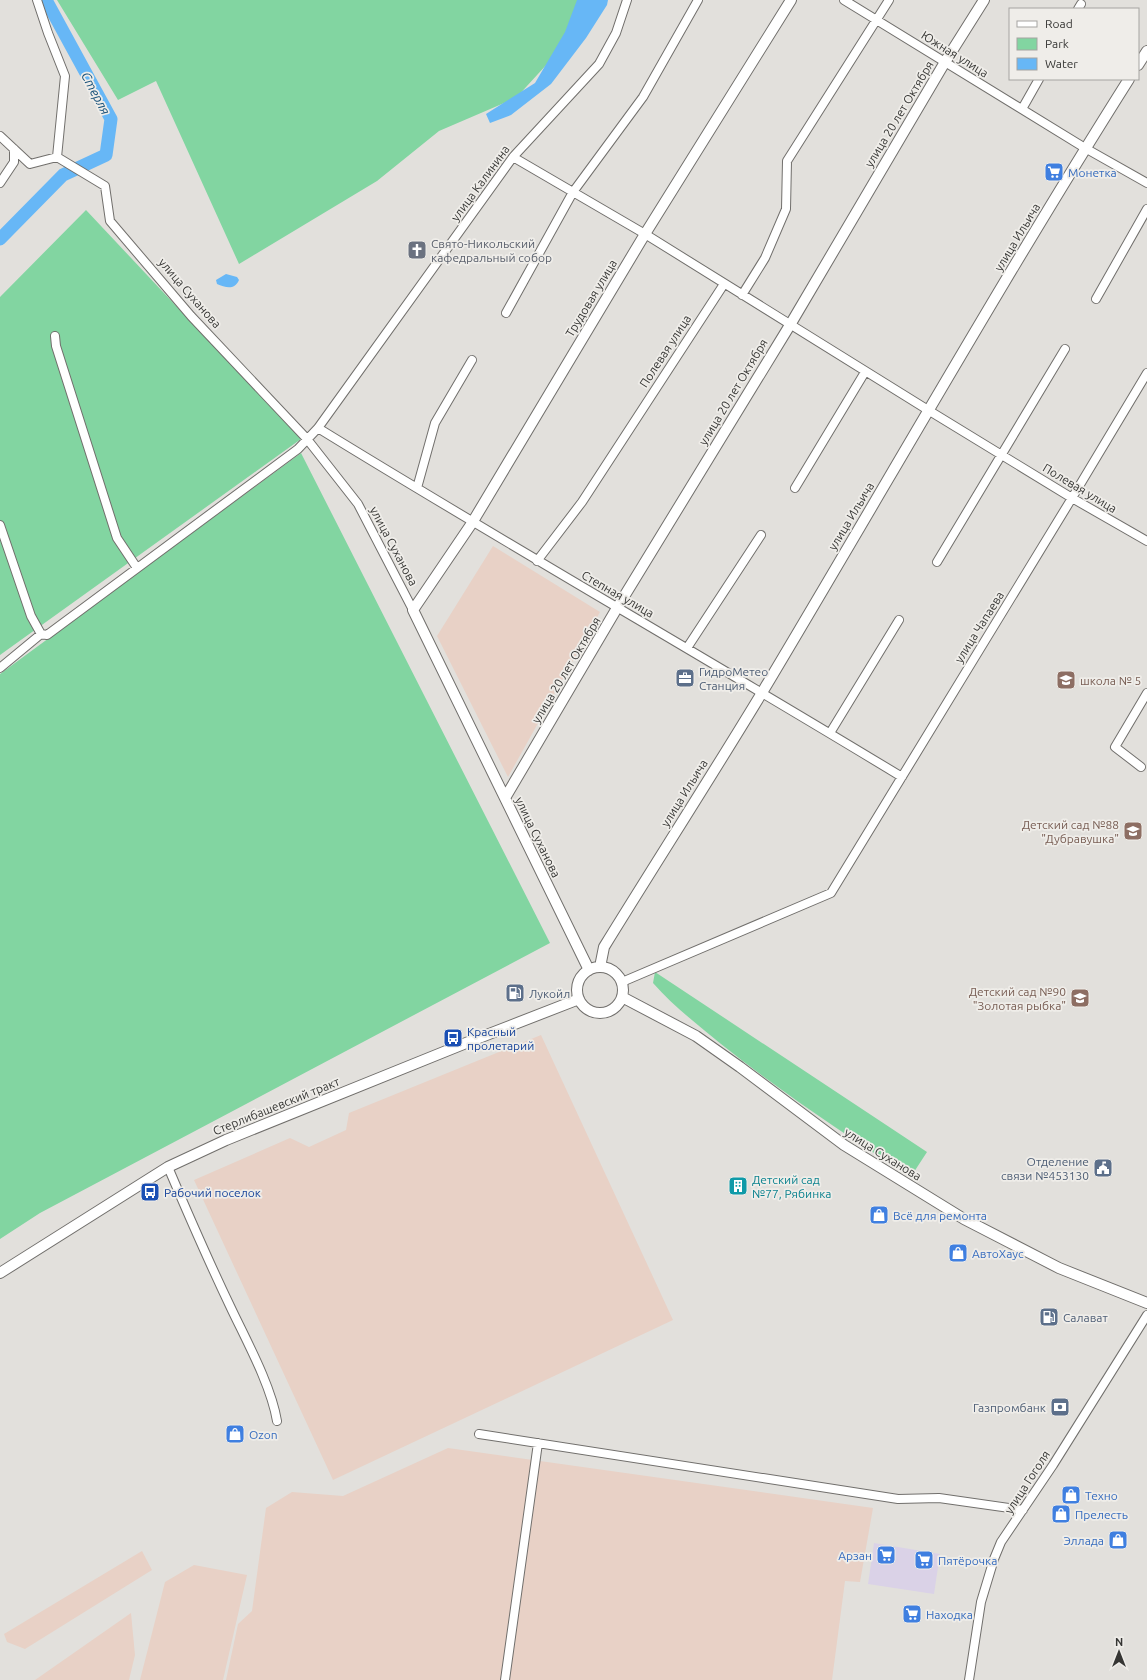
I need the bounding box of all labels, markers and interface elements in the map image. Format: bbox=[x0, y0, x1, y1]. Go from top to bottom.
legend bbox=[1009, 8, 1139, 80]
text: Road bbox=[1045, 17, 1073, 30]
street label: Южная улица bbox=[919, 28, 991, 80]
text: Park bbox=[1045, 37, 1069, 50]
text: Water bbox=[1045, 57, 1078, 70]
street label: улица 20 лет Октября bbox=[862, 59, 936, 169]
water label: Стерля bbox=[79, 69, 113, 117]
street label: улица Калинина bbox=[448, 143, 512, 223]
supermarket icon: Монетка bbox=[1043, 161, 1065, 183]
place label: Монетка bbox=[1068, 166, 1117, 179]
street label: улица Ильича bbox=[992, 201, 1042, 273]
place label: Свято-Никольский кафедральный собор bbox=[431, 237, 552, 264]
church icon: Свято-Никольский кафедральный собор bbox=[406, 239, 428, 261]
street label: улица Суханова bbox=[156, 256, 224, 330]
street label: Трудовая улица bbox=[563, 257, 619, 339]
street label: Полевая улица bbox=[637, 312, 693, 390]
street label: улица 20 лет Октября bbox=[696, 337, 770, 447]
street label: Полевая улица bbox=[1041, 461, 1119, 515]
street label: улица Ильича bbox=[826, 480, 876, 552]
street label: улица Суханова bbox=[368, 504, 420, 588]
street label: Степная улица bbox=[580, 568, 656, 620]
street label: улица Чапаева bbox=[952, 589, 1006, 665]
street label: улица 20 лет Октября bbox=[529, 615, 603, 725]
place label: ГидроМетео Станция bbox=[699, 665, 768, 692]
office icon: ГидроМетео Станция bbox=[674, 667, 696, 689]
school or university icon: школа № 5 bbox=[1055, 669, 1077, 691]
place label: школа № 5 bbox=[1080, 674, 1141, 687]
street label: улица Ильича bbox=[658, 757, 710, 829]
street label: улица Суханова bbox=[513, 795, 563, 879]
place label: Детский сад №88 "Дубравушка" bbox=[1022, 818, 1119, 845]
school or university icon: Детский сад №88 "Дубравушка" bbox=[1122, 820, 1144, 842]
fuel station icon: Лукойл bbox=[504, 982, 526, 1004]
place label: Детский сад №90 "Золотая рыбка" bbox=[969, 985, 1066, 1012]
place label: Лукойл bbox=[529, 987, 570, 1000]
school or university icon: Детский сад №90 "Золотая рыбка" bbox=[1069, 987, 1091, 1009]
place label: Красный пролетарий bbox=[467, 1025, 534, 1052]
bus stop icon: Красный пролетарий bbox=[442, 1027, 464, 1049]
street label: Стерлибашевский тракт bbox=[211, 1074, 342, 1137]
street label: улица Суханова bbox=[842, 1125, 924, 1183]
place label: Отделение связи №453130 bbox=[1001, 1155, 1089, 1182]
public building icon: Отделение связи №453130 bbox=[1092, 1157, 1114, 1179]
place label: Детский сад №77, Рябинка bbox=[752, 1173, 832, 1200]
building icon: Детский сад №77, Рябинка bbox=[727, 1175, 749, 1197]
bus stop icon: Рабочий поселок bbox=[139, 1181, 161, 1203]
place label: Рабочий поселок bbox=[164, 1186, 261, 1199]
shop icon: Всё для ремонта bbox=[868, 1204, 890, 1226]
place label: Всё для ремонта bbox=[893, 1209, 987, 1222]
shop icon: АвтоХаус bbox=[947, 1242, 969, 1264]
place label: АвтоХаус bbox=[972, 1247, 1024, 1260]
fuel station icon: Салават bbox=[1038, 1306, 1060, 1328]
place label: Салават bbox=[1063, 1311, 1109, 1324]
bank icon: Газпромбанк bbox=[1049, 1396, 1071, 1418]
place label: Газпромбанк bbox=[973, 1401, 1046, 1414]
shop icon: Ozon bbox=[224, 1423, 246, 1445]
place label: Ozon bbox=[249, 1428, 278, 1441]
street label: улица Гоголя bbox=[1002, 1448, 1052, 1516]
shop icon: Техно bbox=[1060, 1484, 1082, 1506]
place label: Техно bbox=[1085, 1489, 1118, 1502]
shop icon: Прелесть bbox=[1050, 1503, 1072, 1525]
place label: Прелесть bbox=[1075, 1508, 1128, 1521]
shop icon: Эллада bbox=[1107, 1529, 1129, 1551]
place label: Эллада bbox=[1063, 1534, 1104, 1547]
supermarket icon: Арзан bbox=[875, 1544, 897, 1566]
place label: Арзан bbox=[838, 1549, 872, 1562]
supermarket icon: Пятёрочка bbox=[913, 1549, 935, 1571]
place label: Пятёрочка bbox=[938, 1554, 997, 1567]
supermarket icon: Находка bbox=[901, 1603, 923, 1625]
place label: Находка bbox=[926, 1608, 973, 1621]
north arrow bbox=[1099, 1632, 1139, 1672]
text: N bbox=[1115, 1636, 1123, 1648]

